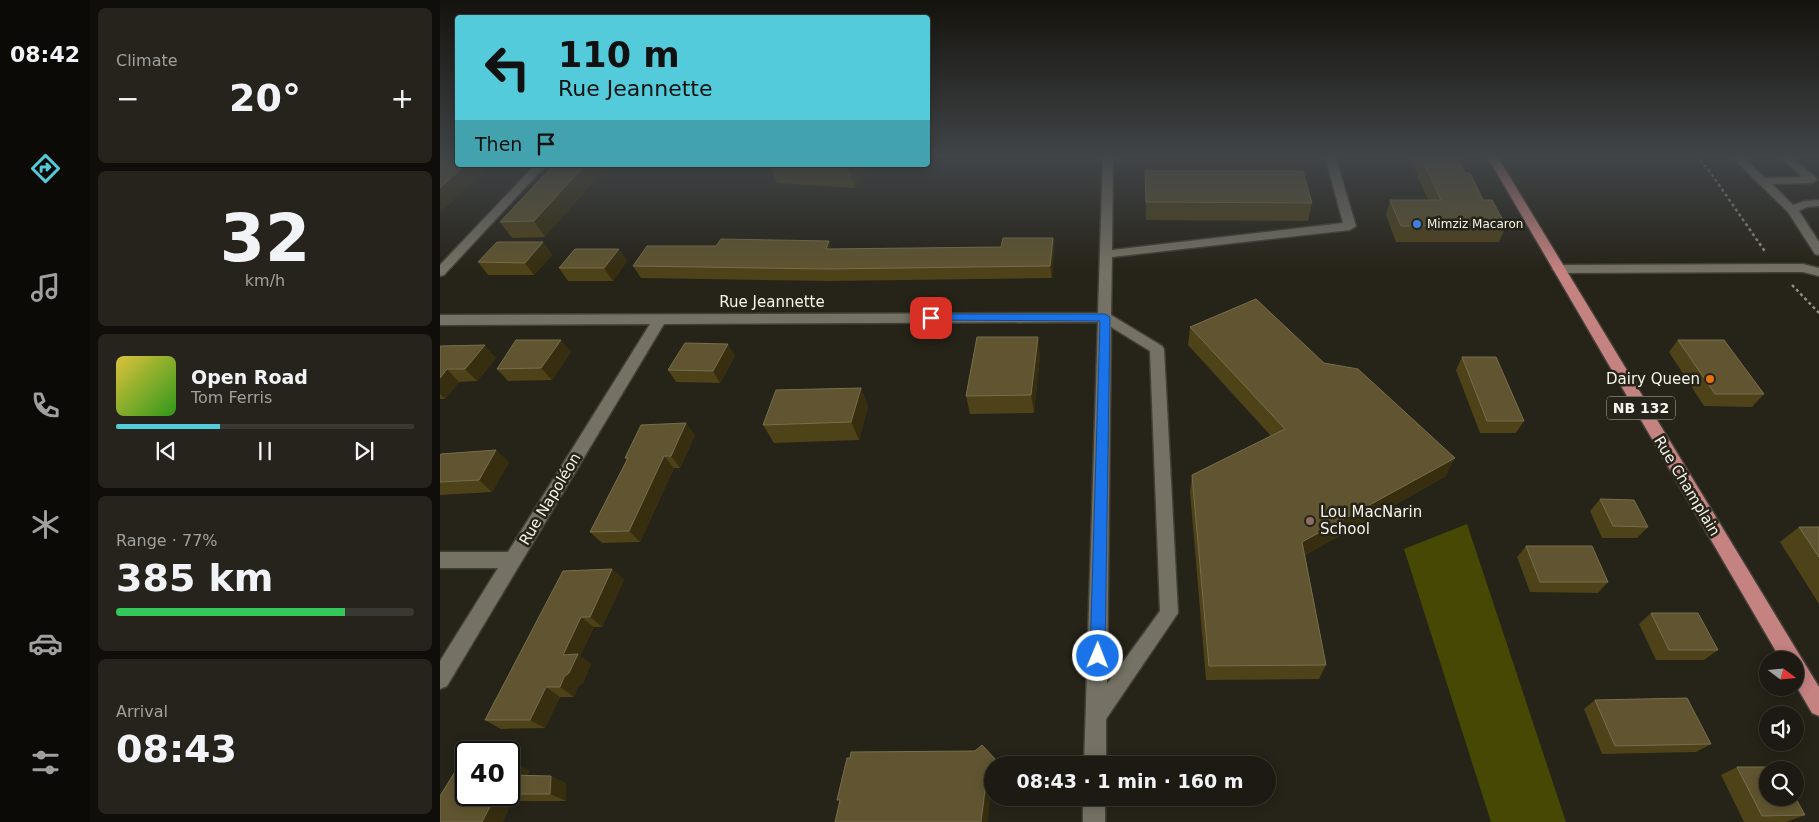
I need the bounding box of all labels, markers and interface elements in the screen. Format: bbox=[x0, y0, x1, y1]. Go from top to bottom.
icon: left bbox=[475, 35, 540, 100]
text: 110 m bbox=[558, 35, 680, 75]
text: 08:42 bbox=[10, 42, 80, 67]
text: Climate bbox=[116, 51, 178, 70]
text: 20° bbox=[229, 76, 301, 120]
text: Rue Jeannette bbox=[558, 76, 712, 101]
text: − bbox=[116, 82, 139, 115]
text: + bbox=[391, 82, 414, 115]
icon: arrive bbox=[532, 130, 560, 158]
text: Then bbox=[475, 133, 522, 155]
icon: directions bbox=[28, 151, 63, 186]
text: 32 bbox=[220, 201, 310, 276]
place label: Mimziz Macaron bbox=[1427, 217, 1523, 231]
marker: Mimziz Macaron bbox=[1411, 218, 1423, 230]
icon: music bbox=[28, 270, 63, 305]
text: km/h bbox=[245, 271, 285, 290]
street label: Rue Jeannette bbox=[719, 293, 825, 311]
pin bbox=[910, 297, 952, 339]
icon: arrive bbox=[917, 304, 945, 332]
text: Open Road bbox=[191, 366, 308, 388]
place label: Dairy Queen bbox=[1606, 370, 1700, 388]
marker: Dairy Queen bbox=[1704, 373, 1716, 385]
icon: phone bbox=[28, 388, 63, 423]
text: Tom Ferris bbox=[191, 388, 272, 407]
road number: NB 132 bbox=[1607, 396, 1675, 419]
street label: Rue Champlain bbox=[1650, 433, 1724, 539]
icon: previous bbox=[152, 437, 180, 465]
icon: pause bbox=[251, 437, 279, 465]
icon: next bbox=[350, 437, 378, 465]
street label: Rue Napoléon bbox=[515, 450, 585, 548]
place label: Lou MacNarin School bbox=[1320, 503, 1422, 538]
icon: climate bbox=[28, 507, 63, 542]
marker: Lou MacNarin School bbox=[1304, 515, 1316, 527]
text: Range · 77% bbox=[116, 531, 218, 550]
text: 385 km bbox=[116, 556, 273, 600]
icon: car bbox=[28, 626, 63, 661]
position arrow bbox=[1071, 629, 1123, 681]
north arrow bbox=[1759, 651, 1804, 696]
map controls bbox=[1759, 651, 1804, 806]
text: Arrival bbox=[116, 702, 168, 721]
button: sound bbox=[1759, 706, 1804, 751]
text: 08:43 bbox=[116, 727, 237, 771]
speed limit sign: 40 bbox=[455, 741, 520, 806]
icon: filters bbox=[28, 745, 63, 780]
button: search bbox=[1759, 761, 1804, 806]
text: 08:43 · 1 min · 160 m bbox=[1016, 770, 1244, 792]

